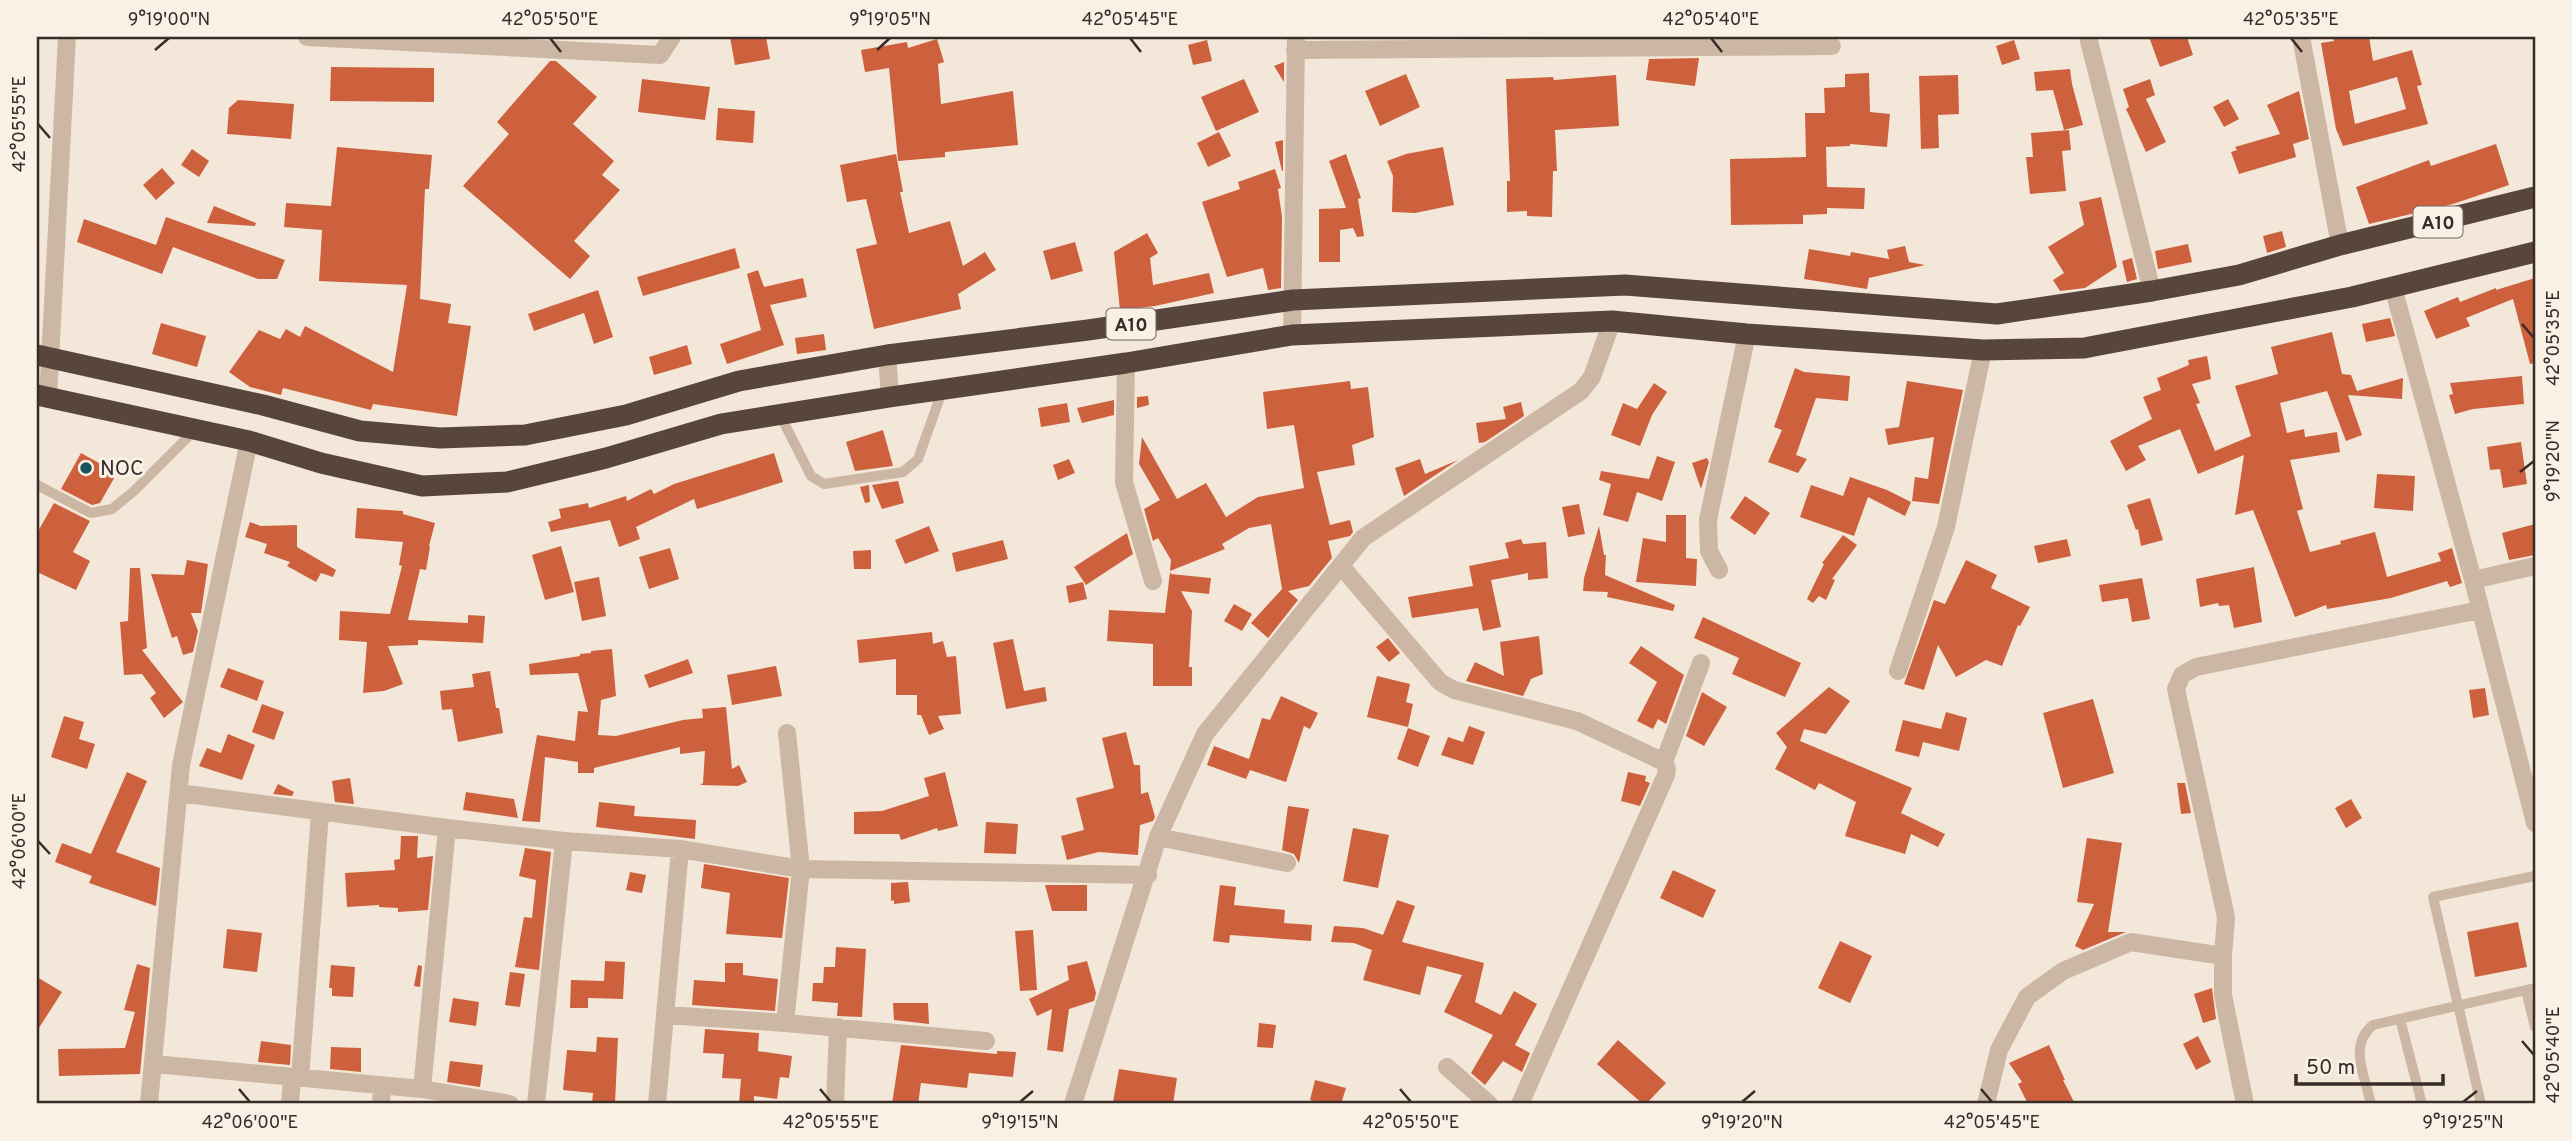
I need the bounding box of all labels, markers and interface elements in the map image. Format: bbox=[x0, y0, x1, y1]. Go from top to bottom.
text: 9°19'00"N bbox=[128, 9, 210, 32]
text: 42°05'50"E bbox=[502, 9, 598, 32]
text: 9°19'05"N bbox=[849, 9, 931, 32]
text: 42°05'45"E bbox=[1082, 9, 1178, 32]
text: 42°05'40"E bbox=[1663, 9, 1759, 32]
text: 42°05'35"E bbox=[2243, 9, 2339, 32]
text: 42°05'55"E bbox=[9, 76, 32, 172]
road number: A10 bbox=[2414, 206, 2462, 238]
text: 42°05'35"E bbox=[2543, 290, 2566, 386]
road number: A10 bbox=[1106, 308, 1156, 340]
text: 9°19'20"N bbox=[2543, 420, 2566, 502]
place label: NOC bbox=[100, 456, 144, 483]
marker: NOC bbox=[78, 460, 94, 476]
text: 42°06'00"E bbox=[9, 793, 32, 889]
text: 42°05'40"E bbox=[2543, 1007, 2566, 1103]
scale bar bbox=[2296, 1043, 2442, 1087]
text: 50 m bbox=[2306, 1055, 2355, 1082]
text: 42°06'00"E bbox=[202, 1112, 298, 1135]
text: 42°05'55"E bbox=[783, 1112, 879, 1135]
text: 9°19'15"N bbox=[981, 1112, 1059, 1135]
text: 42°05'50"E bbox=[1363, 1112, 1459, 1135]
text: 9°19'20"N bbox=[1701, 1112, 1783, 1135]
text: 42°05'45"E bbox=[1944, 1112, 2040, 1135]
text: 9°19'25"N bbox=[2422, 1112, 2504, 1135]

